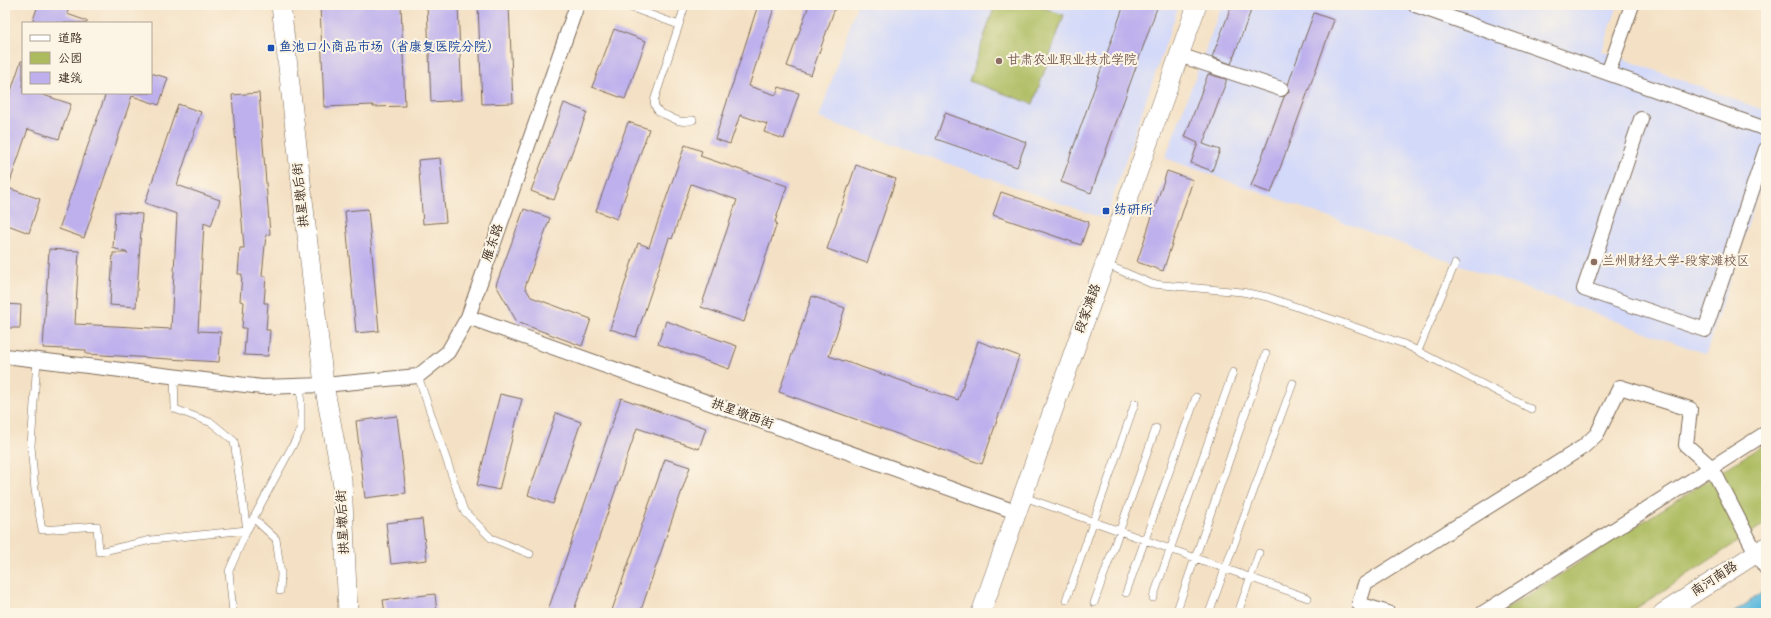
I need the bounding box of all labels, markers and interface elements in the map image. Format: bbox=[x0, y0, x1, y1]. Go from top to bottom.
legend bbox=[22, 22, 152, 94]
text: 道路 bbox=[58, 31, 82, 48]
place label: 鱼池口小商品市场（省康复医院分院） bbox=[279, 39, 500, 58]
marker: 鱼池口小商品市场（省康复医院分院） bbox=[266, 43, 276, 53]
text: 公园 bbox=[58, 51, 82, 68]
place label: 甘肃农业职业技术学院 bbox=[1007, 52, 1137, 71]
marker: 甘肃农业职业技术学院 bbox=[994, 56, 1004, 66]
text: 建筑 bbox=[58, 71, 82, 88]
street label: 拱星墩后街 bbox=[289, 162, 315, 228]
place label: 纺研所 bbox=[1114, 202, 1153, 221]
marker: 纺研所 bbox=[1101, 206, 1111, 216]
street label: 雁东路 bbox=[479, 221, 509, 265]
place label: 兰州财经大学-段家滩校区 bbox=[1602, 253, 1749, 272]
marker: 兰州财经大学-段家滩校区 bbox=[1589, 257, 1599, 267]
street label: 段家滩路 bbox=[1071, 281, 1107, 337]
street label: 拱星墩西街 bbox=[708, 395, 776, 435]
street label: 拱星墩后街 bbox=[333, 489, 355, 555]
street label: 南河南路 bbox=[1688, 558, 1742, 602]

